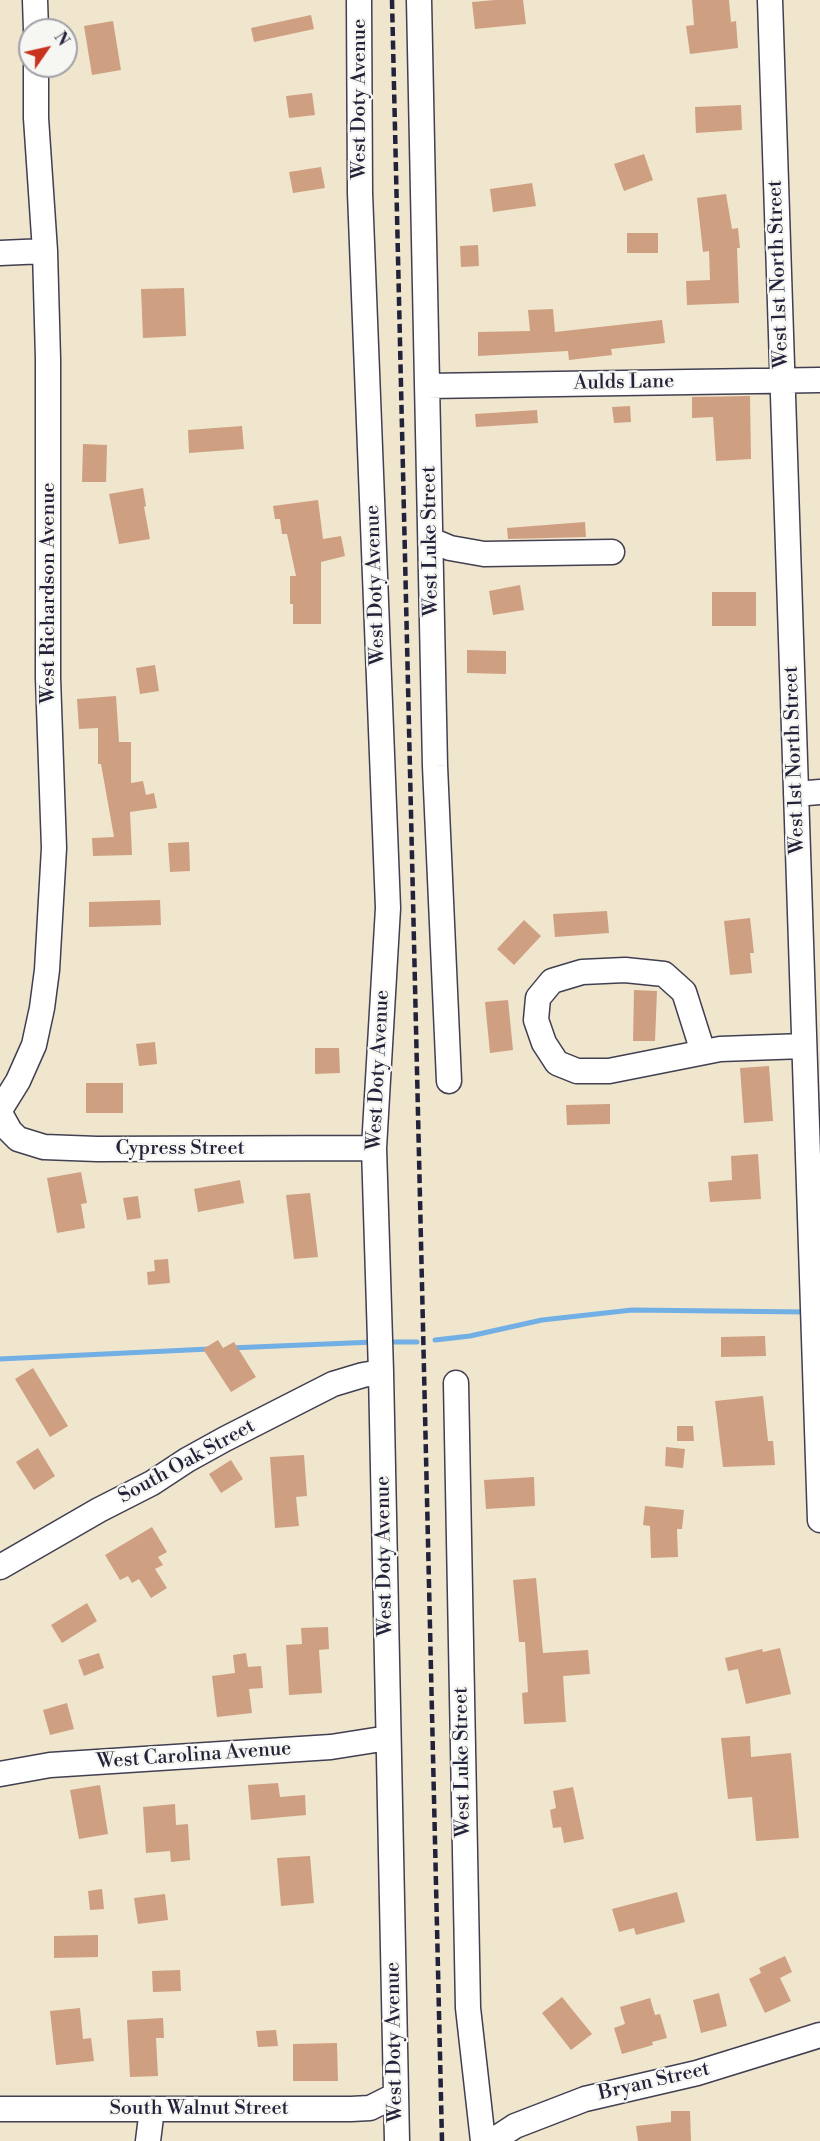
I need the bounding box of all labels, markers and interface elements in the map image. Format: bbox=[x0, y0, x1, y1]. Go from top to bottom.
north arrow bbox=[18, 18, 78, 78]
street label: West Doty Avenue bbox=[348, 19, 372, 179]
text: N bbox=[49, 28, 73, 50]
street label: West 1st North Street bbox=[764, 179, 794, 369]
street label: Aulds Lane bbox=[574, 370, 674, 396]
street label: West Luke Street bbox=[418, 466, 444, 616]
street label: West Richardson Avenue bbox=[37, 482, 61, 704]
street label: West Doty Avenue bbox=[361, 504, 391, 666]
street label: West 1st North Street bbox=[780, 665, 810, 855]
street label: West Doty Avenue bbox=[363, 989, 395, 1151]
street label: Cypress Street bbox=[115, 1137, 245, 1161]
street label: South Oak Street bbox=[115, 1415, 259, 1509]
street label: West Doty Avenue bbox=[372, 1476, 398, 1636]
street label: West Luke Street bbox=[450, 1687, 476, 1837]
street label: West Carolina Avenue bbox=[96, 1737, 292, 1775]
street label: West Doty Avenue bbox=[382, 1962, 408, 2122]
street label: Bryan Street bbox=[596, 2058, 712, 2106]
street label: South Walnut Street bbox=[109, 2097, 289, 2121]

